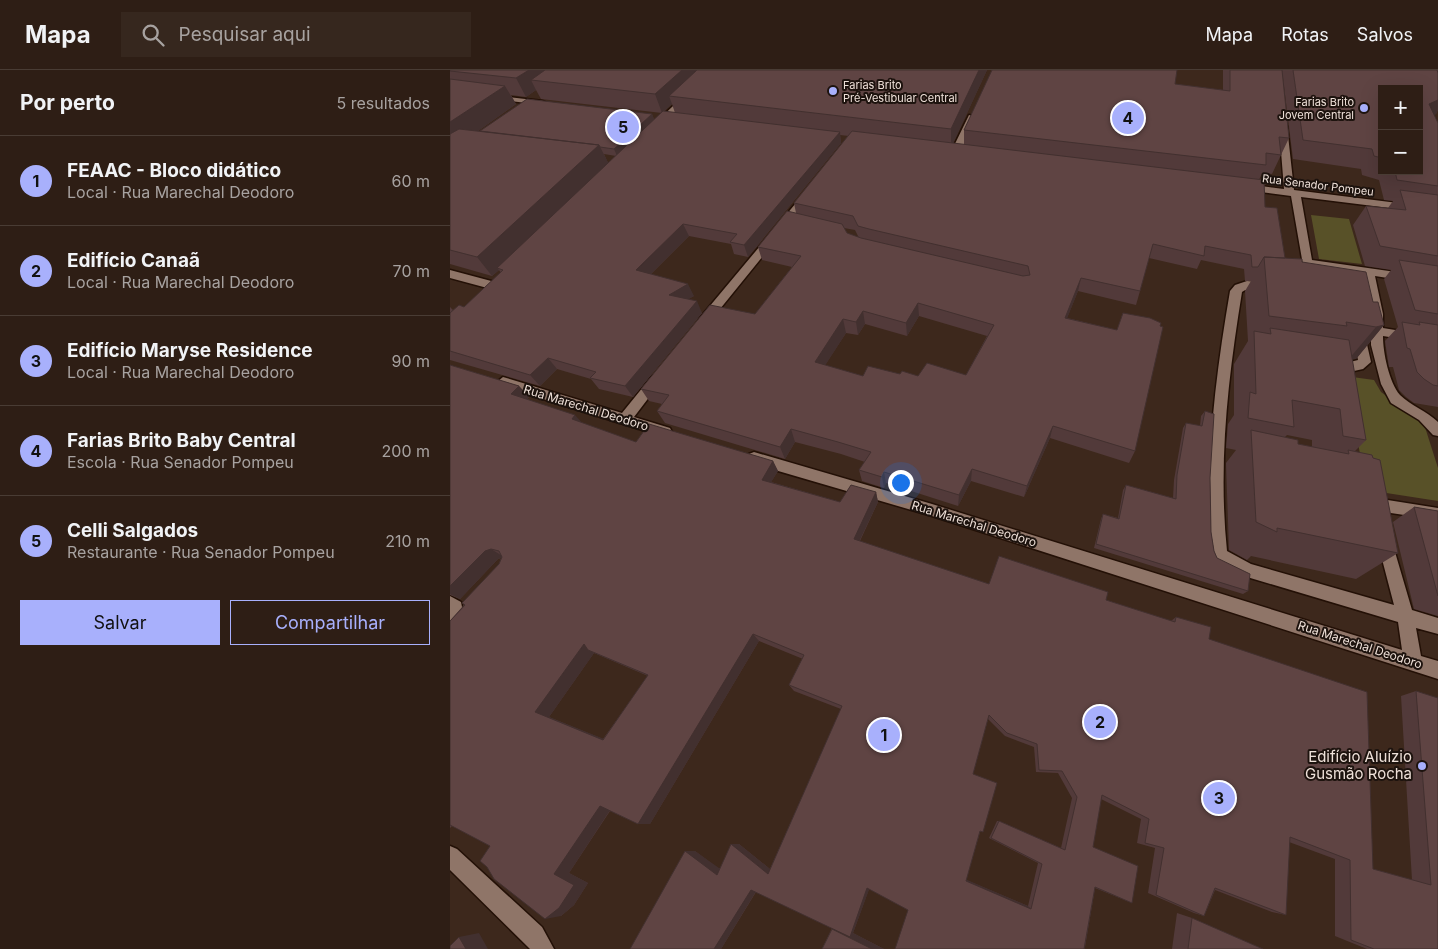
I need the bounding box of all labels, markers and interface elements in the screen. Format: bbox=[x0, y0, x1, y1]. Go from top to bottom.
search box bbox=[121, 12, 471, 57]
text: Mapa bbox=[25, 20, 91, 49]
icon: search bbox=[139, 21, 167, 49]
text: Pesquisar aqui bbox=[179, 23, 311, 46]
text: Mapa bbox=[1205, 24, 1253, 45]
text: Rotas bbox=[1281, 24, 1329, 45]
text: Salvos bbox=[1357, 24, 1413, 45]
place label: Farias Brito Pré-Vestibular Central bbox=[843, 78, 957, 105]
marker: Farias Brito Pré-Vestibular Central bbox=[827, 85, 839, 97]
map controls bbox=[1378, 85, 1423, 175]
button: + bbox=[1378, 85, 1423, 130]
text: Por perto bbox=[20, 90, 115, 115]
text: 5 resultados bbox=[337, 93, 430, 113]
place label: Farias Brito Jovem Central bbox=[1279, 95, 1354, 122]
pin: 4 bbox=[1112, 99, 1144, 137]
marker: Farias Brito Jovem Central bbox=[1358, 102, 1370, 114]
pin: 5 bbox=[607, 108, 639, 146]
button: − bbox=[1378, 130, 1423, 175]
text: FEAAC - Bloco didático bbox=[67, 159, 281, 182]
text: 1 bbox=[33, 171, 39, 191]
text: 60 m bbox=[391, 171, 430, 191]
street label: Rua Senador Pompeu bbox=[1261, 171, 1375, 199]
text: Local · Rua Marechal Deodoro bbox=[67, 182, 294, 202]
text: Edifício Canaã bbox=[67, 249, 200, 272]
text: 2 bbox=[31, 261, 41, 281]
text: 70 m bbox=[393, 261, 430, 281]
text: Local · Rua Marechal Deodoro bbox=[67, 272, 294, 292]
text: Edifício Maryse Residence bbox=[67, 339, 313, 362]
text: 3 bbox=[31, 351, 41, 371]
text: 90 m bbox=[391, 351, 430, 371]
text: Local · Rua Marechal Deodoro bbox=[67, 362, 294, 382]
street label: Rua Marechal Deodoro bbox=[522, 381, 650, 434]
text: Farias Brito Baby Central bbox=[67, 429, 296, 452]
text: 4 bbox=[31, 441, 41, 461]
text: 200 m bbox=[382, 441, 430, 461]
text: Escola · Rua Senador Pompeu bbox=[67, 452, 294, 472]
your location bbox=[888, 470, 914, 496]
street label: Rua Marechal Deodoro bbox=[910, 497, 1038, 550]
text: Celli Salgados bbox=[67, 519, 198, 542]
text: 5 bbox=[31, 531, 41, 551]
text: 210 m bbox=[385, 531, 430, 551]
text: Restaurante · Rua Senador Pompeu bbox=[67, 542, 335, 562]
button: Salvar bbox=[20, 600, 220, 645]
button: Compartilhar bbox=[230, 600, 430, 645]
street label: Rua Marechal Deodoro bbox=[1296, 617, 1424, 672]
pin: 2 bbox=[1084, 703, 1116, 741]
pin: 1 bbox=[868, 716, 900, 754]
place label: Edifício Aluízio Gusmão Rocha bbox=[1305, 747, 1412, 783]
marker: Edifício Aluízio Gusmão Rocha bbox=[1416, 760, 1428, 772]
pin: 3 bbox=[1203, 779, 1235, 817]

